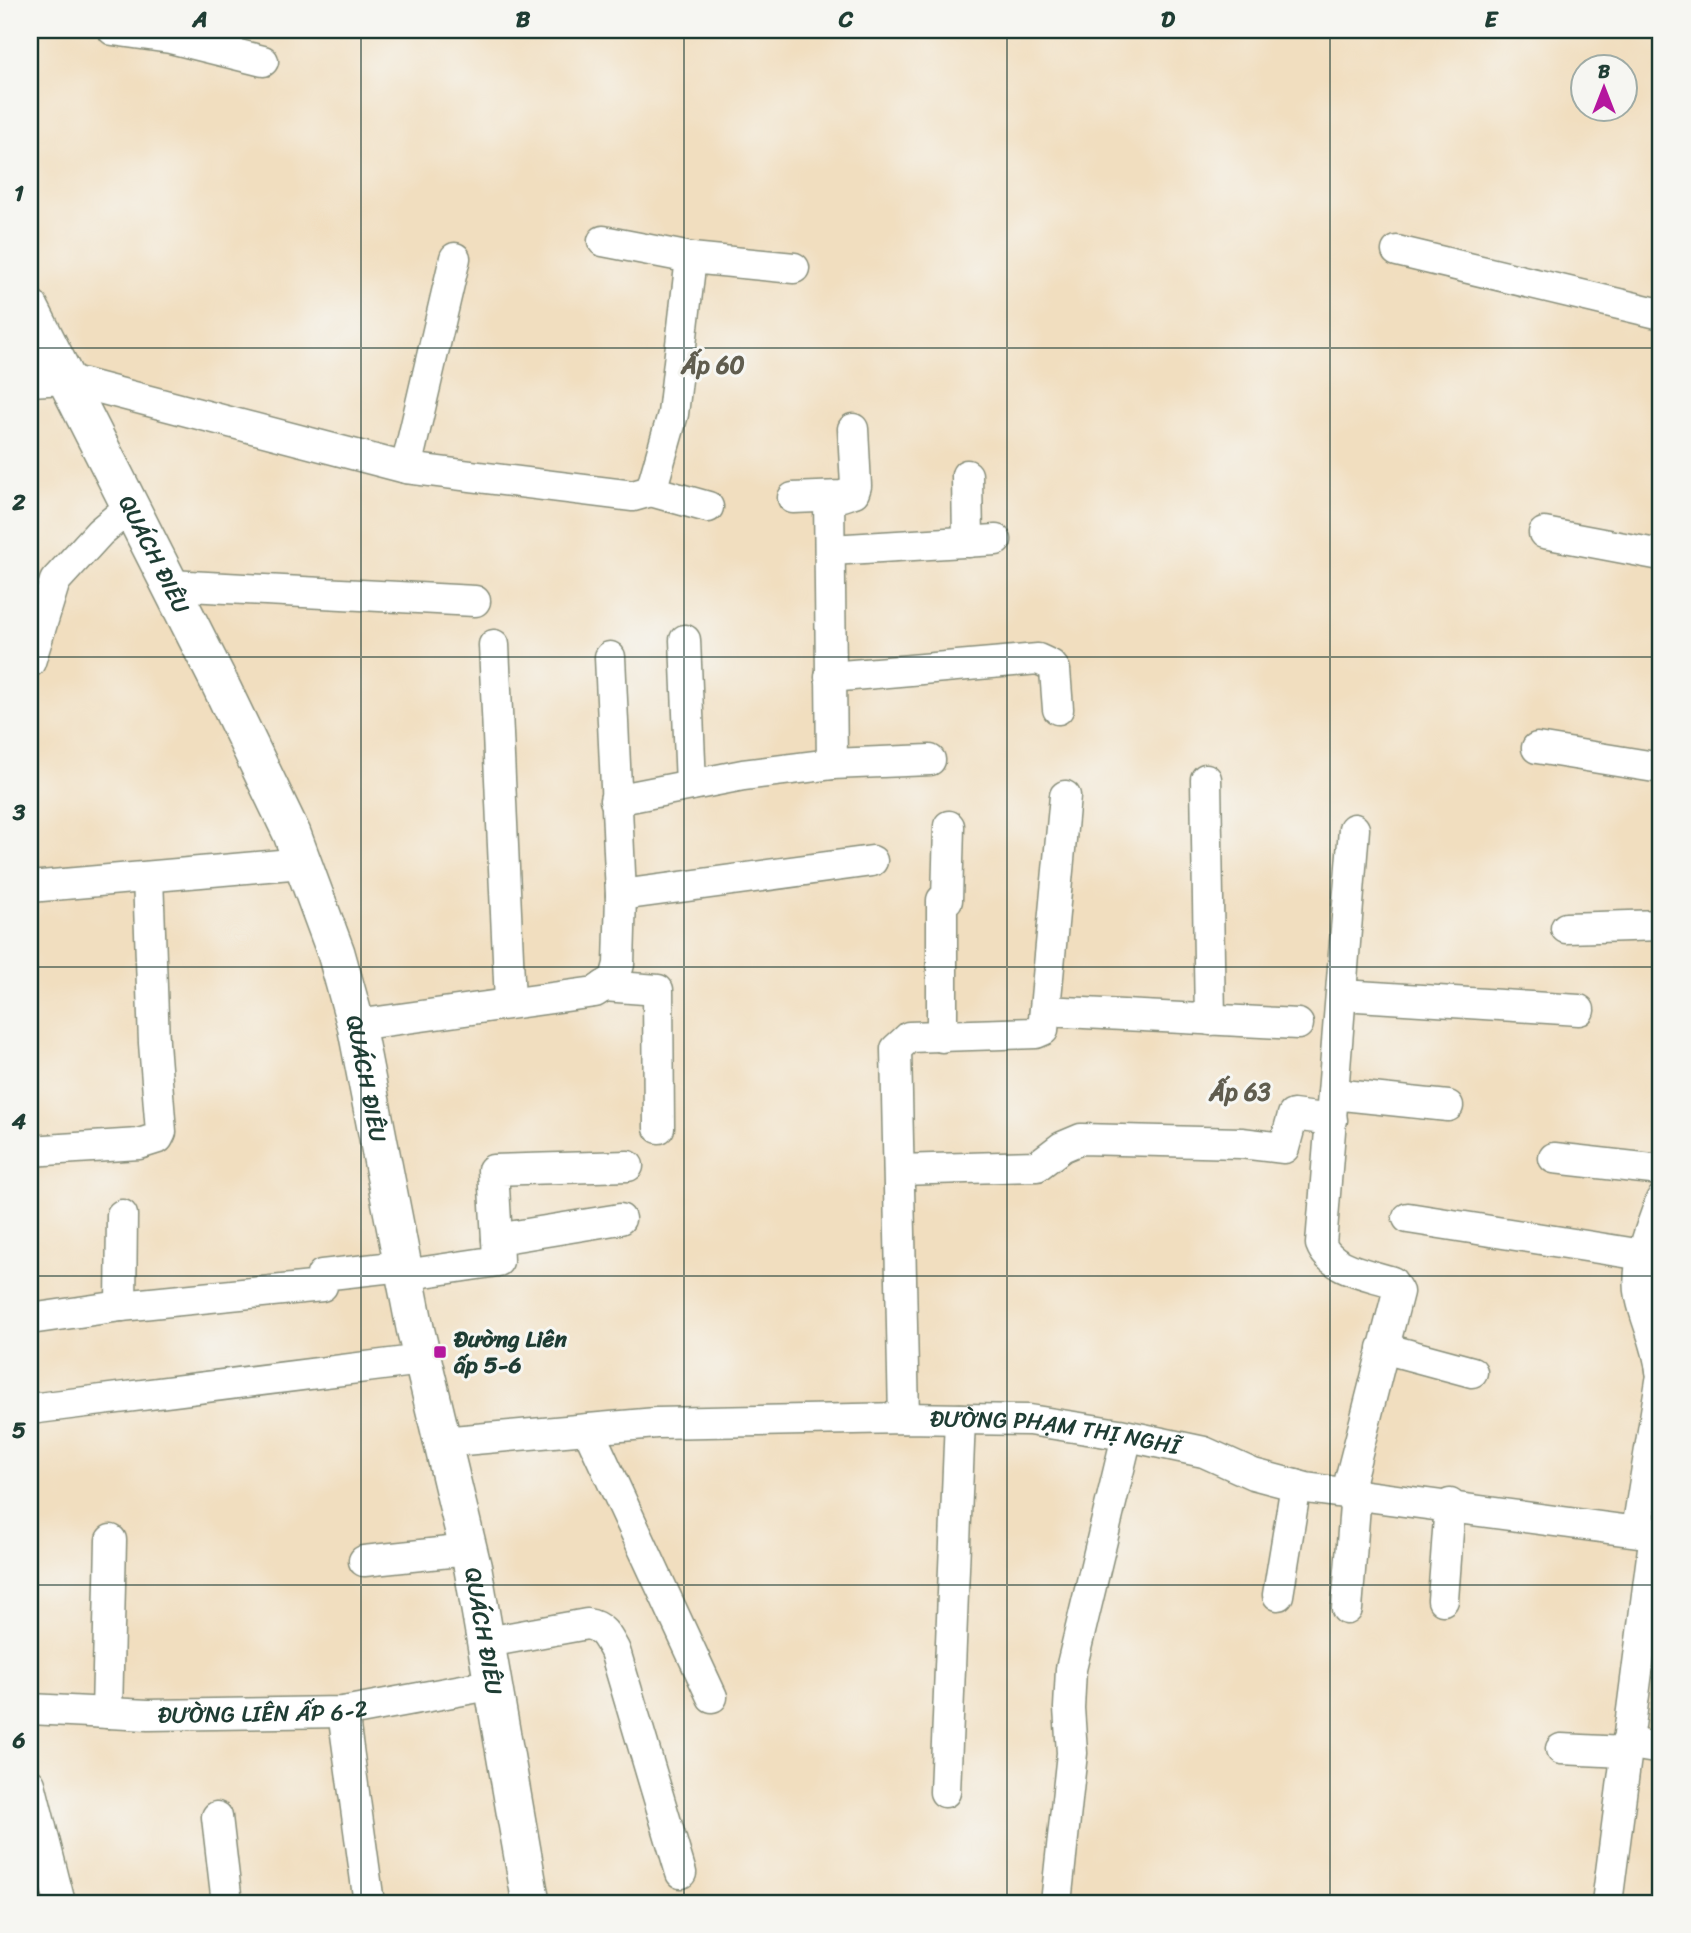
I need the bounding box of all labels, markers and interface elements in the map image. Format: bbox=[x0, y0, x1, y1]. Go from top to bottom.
text: A bbox=[191, 0, 208, 40]
text: B bbox=[516, 0, 531, 40]
text: C bbox=[838, 0, 854, 40]
text: D bbox=[1161, 0, 1176, 40]
text: E bbox=[1485, 0, 1500, 40]
north arrow bbox=[1568, 52, 1638, 122]
text: B bbox=[1598, 55, 1610, 88]
text: 1 bbox=[14, 173, 24, 214]
district label: Ấp 60 bbox=[680, 344, 745, 386]
text: 2 bbox=[11, 482, 26, 523]
street label: QUÁCH ĐIÊU bbox=[107, 488, 202, 621]
text: 3 bbox=[12, 792, 26, 833]
street label: QUÁCH ĐIÊU bbox=[334, 1010, 399, 1146]
district label: Ấp 63 bbox=[1208, 1071, 1272, 1113]
text: 4 bbox=[11, 1101, 27, 1142]
place label: Đường Liên ấp 5-6 bbox=[453, 1319, 567, 1386]
marker: Đường Liên ấp 5-6 bbox=[432, 1344, 448, 1360]
street label: ĐƯỜNG PHẠM THỊ NGHĨ bbox=[930, 1398, 1187, 1467]
text: 5 bbox=[12, 1410, 26, 1451]
street label: QUÁCH ĐIÊU bbox=[453, 1564, 515, 1698]
street label: ĐƯỜNG LIÊN ẤP 6-2 bbox=[158, 1687, 371, 1735]
text: 6 bbox=[11, 1720, 26, 1761]

